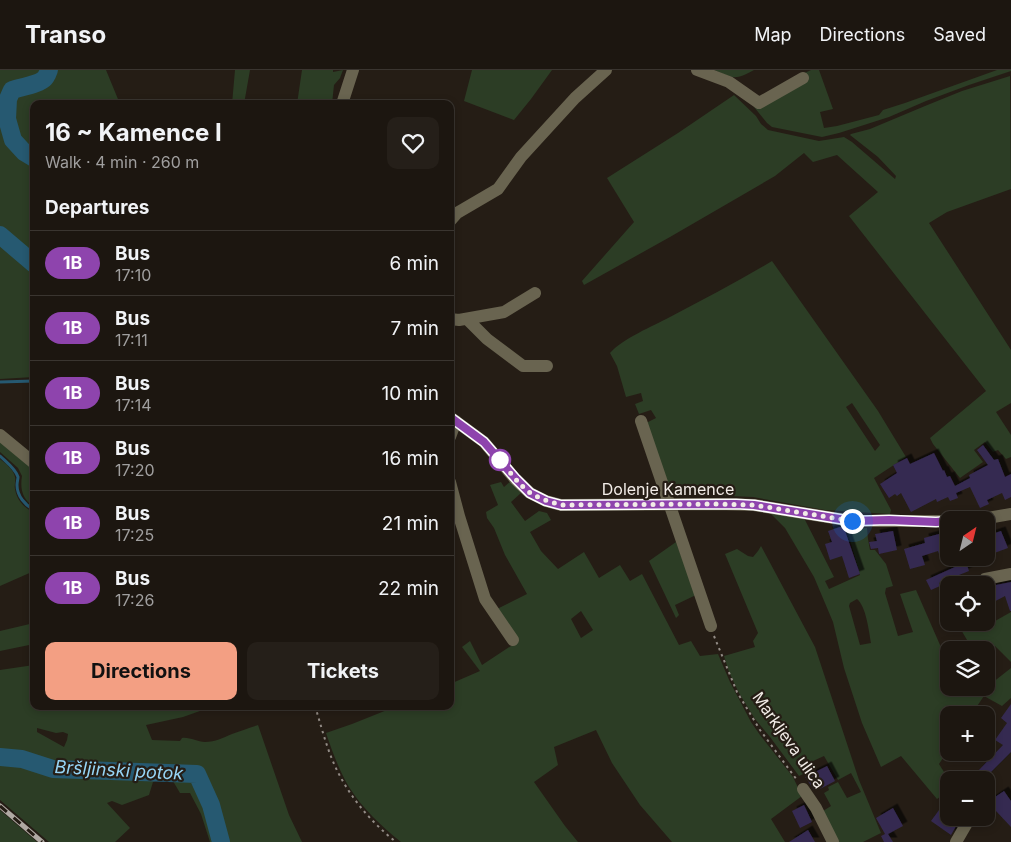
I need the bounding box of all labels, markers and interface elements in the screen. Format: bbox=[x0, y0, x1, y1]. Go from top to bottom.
text: Transo bbox=[25, 20, 106, 49]
text: Map bbox=[754, 24, 792, 45]
text: Directions bbox=[820, 24, 905, 45]
text: Saved bbox=[933, 24, 986, 45]
button: heart bbox=[387, 117, 439, 169]
text: 16 ~ Kamence I bbox=[45, 118, 222, 147]
text: Walk · 4 min · 260 m bbox=[45, 152, 199, 172]
text: Departures bbox=[45, 196, 149, 219]
text: Bus bbox=[115, 242, 150, 265]
text: 1B bbox=[63, 252, 82, 273]
text: 6 min bbox=[389, 252, 439, 275]
text: 17:10 bbox=[115, 265, 151, 285]
text: Bus bbox=[115, 307, 150, 330]
text: 1B bbox=[63, 317, 82, 338]
text: 7 min bbox=[390, 317, 439, 340]
text: 17:11 bbox=[115, 330, 148, 350]
text: Bus bbox=[115, 372, 150, 395]
text: 1B bbox=[63, 382, 82, 403]
text: 10 min bbox=[381, 382, 439, 405]
text: 17:14 bbox=[115, 395, 151, 415]
text: Bus bbox=[115, 437, 150, 460]
text: 1B bbox=[63, 447, 82, 468]
text: 16 min bbox=[382, 447, 439, 470]
unlabelled marker bbox=[489, 449, 511, 471]
text: 17:20 bbox=[115, 460, 154, 480]
street label: Dolenje Kamence bbox=[602, 479, 734, 499]
text: Bus bbox=[115, 502, 150, 525]
your location bbox=[840, 509, 865, 534]
north arrow bbox=[940, 511, 995, 566]
map controls bbox=[940, 511, 995, 826]
text: 1B bbox=[63, 512, 82, 533]
text: 21 min bbox=[382, 512, 439, 535]
text: 17:25 bbox=[115, 525, 154, 545]
text: Bus bbox=[115, 567, 150, 590]
button: locate bbox=[940, 576, 995, 631]
text: 1B bbox=[63, 577, 82, 598]
text: 22 min bbox=[378, 577, 439, 600]
text: 17:26 bbox=[115, 590, 154, 610]
button: layers bbox=[940, 641, 995, 696]
button: Directions bbox=[45, 642, 237, 700]
button: Tickets bbox=[247, 642, 439, 700]
street label: Markljeva ulica bbox=[748, 688, 830, 792]
button: + bbox=[940, 706, 995, 761]
water label: Bršljinski potok bbox=[54, 756, 185, 784]
button: − bbox=[940, 771, 995, 826]

